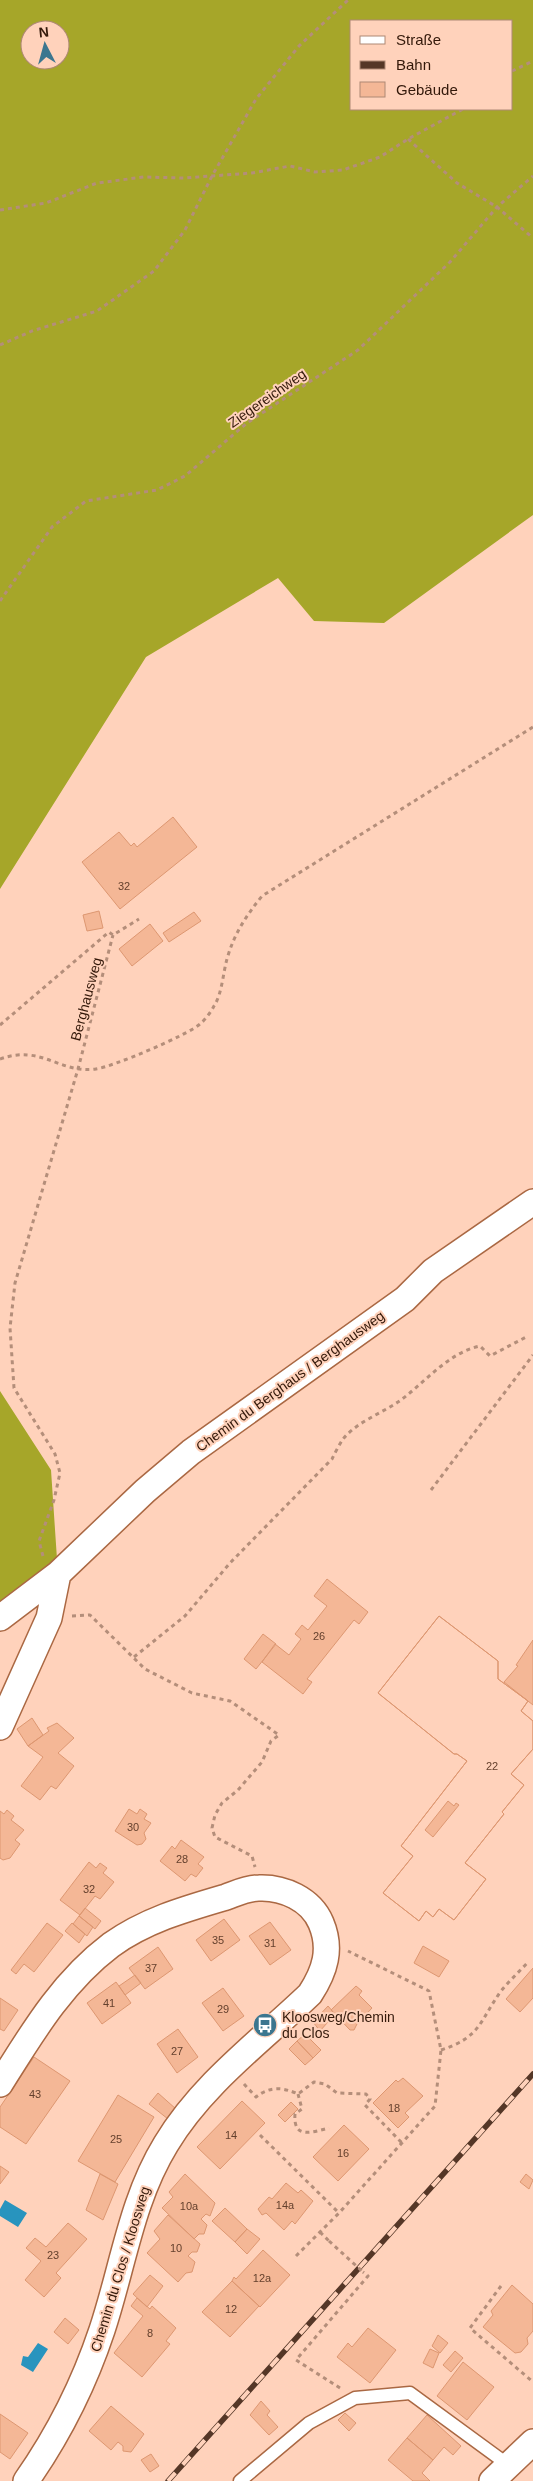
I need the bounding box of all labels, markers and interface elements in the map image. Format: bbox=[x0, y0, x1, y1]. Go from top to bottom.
north arrow bbox=[20, 20, 70, 70]
legend bbox=[350, 20, 513, 110]
text: N bbox=[38, 24, 50, 41]
text: Straße bbox=[396, 31, 441, 48]
text: Bahn bbox=[396, 56, 431, 73]
text: Gebäude bbox=[396, 81, 458, 98]
street label: Ziegereichweg bbox=[225, 365, 309, 431]
house number: 32 bbox=[118, 880, 130, 892]
street label: Berghausweg bbox=[67, 956, 105, 1042]
street label: Chemin du Berghaus / Berghausweg bbox=[193, 1307, 387, 1455]
house number: 26 bbox=[313, 1630, 325, 1642]
house number: 22 bbox=[486, 1760, 498, 1772]
house number: 30 bbox=[127, 1821, 139, 1833]
house number: 28 bbox=[176, 1853, 188, 1865]
house number: 32 bbox=[83, 1883, 95, 1895]
house number: 35 bbox=[212, 1934, 224, 1946]
house number: 31 bbox=[264, 1937, 276, 1949]
house number: 37 bbox=[145, 1962, 157, 1974]
house number: 41 bbox=[103, 1997, 115, 2009]
house number: 29 bbox=[217, 2003, 229, 2015]
place label: Kloosweg/Chemin du Clos bbox=[282, 2009, 395, 2041]
bus stop icon: Kloosweg/Chemin du Clos bbox=[252, 2012, 278, 2038]
house number: 27 bbox=[171, 2045, 183, 2057]
house number: 43 bbox=[29, 2088, 41, 2100]
house number: 18 bbox=[388, 2102, 400, 2114]
house number: 14 bbox=[225, 2129, 237, 2141]
house number: 25 bbox=[110, 2133, 122, 2145]
house number: 16 bbox=[337, 2147, 349, 2159]
street label: Chemin du Clos / Kloosweg bbox=[87, 2184, 153, 2354]
house number: 14a bbox=[276, 2199, 295, 2211]
house number: 10a bbox=[180, 2200, 199, 2212]
house number: 10 bbox=[170, 2242, 182, 2254]
house number: 23 bbox=[47, 2249, 59, 2261]
house number: 12a bbox=[253, 2272, 272, 2284]
house number: 12 bbox=[225, 2303, 237, 2315]
house number: 8 bbox=[147, 2327, 153, 2339]

